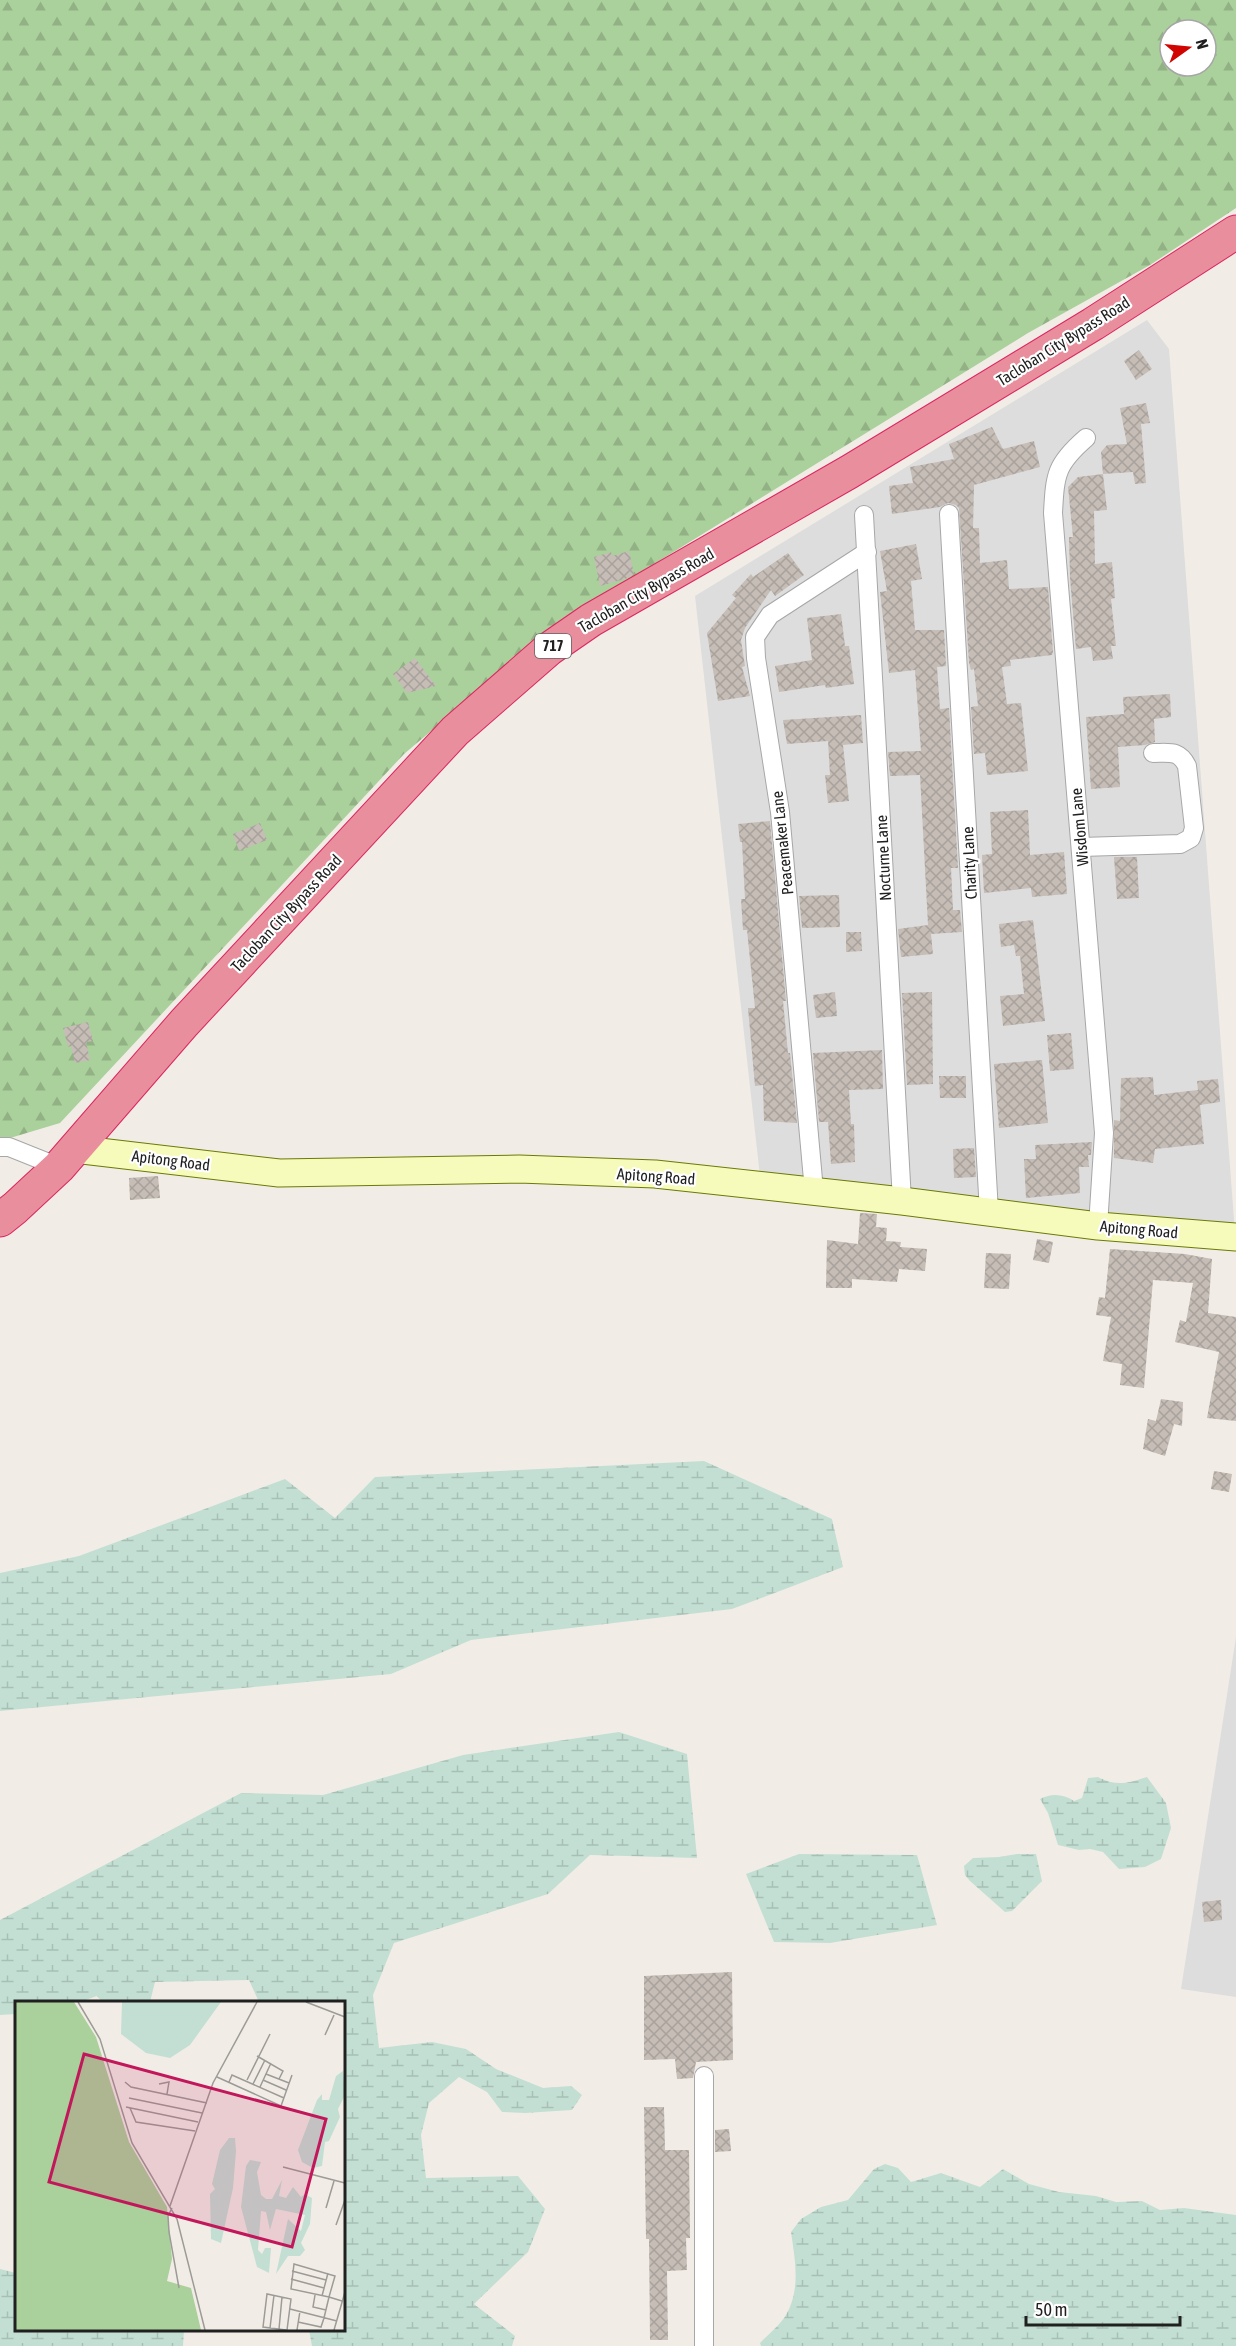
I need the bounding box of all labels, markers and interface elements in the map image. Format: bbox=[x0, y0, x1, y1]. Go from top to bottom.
north arrow bbox=[1158, 18, 1218, 78]
text: N bbox=[1193, 37, 1212, 51]
street label: Tacloban City Bypass Road bbox=[993, 293, 1133, 390]
street label: Tacloban City Bypass Road bbox=[575, 544, 717, 637]
road number: 717 bbox=[535, 634, 571, 658]
street label: Wisdom Lane bbox=[1067, 787, 1091, 867]
street label: Peacemaker Lane bbox=[768, 790, 796, 896]
street label: Nocturne Lane bbox=[872, 815, 894, 901]
street label: Charity Lane bbox=[958, 826, 981, 900]
street label: Tacloban City Bypass Road bbox=[227, 851, 346, 976]
street label: Apitong Road bbox=[131, 1146, 211, 1175]
street label: Apitong Road bbox=[616, 1164, 696, 1189]
street label: Apitong Road bbox=[1099, 1217, 1179, 1242]
inset map bbox=[15, 2001, 345, 2331]
scale bar bbox=[1026, 2289, 1180, 2327]
text: 50 m bbox=[1035, 2299, 1067, 2320]

